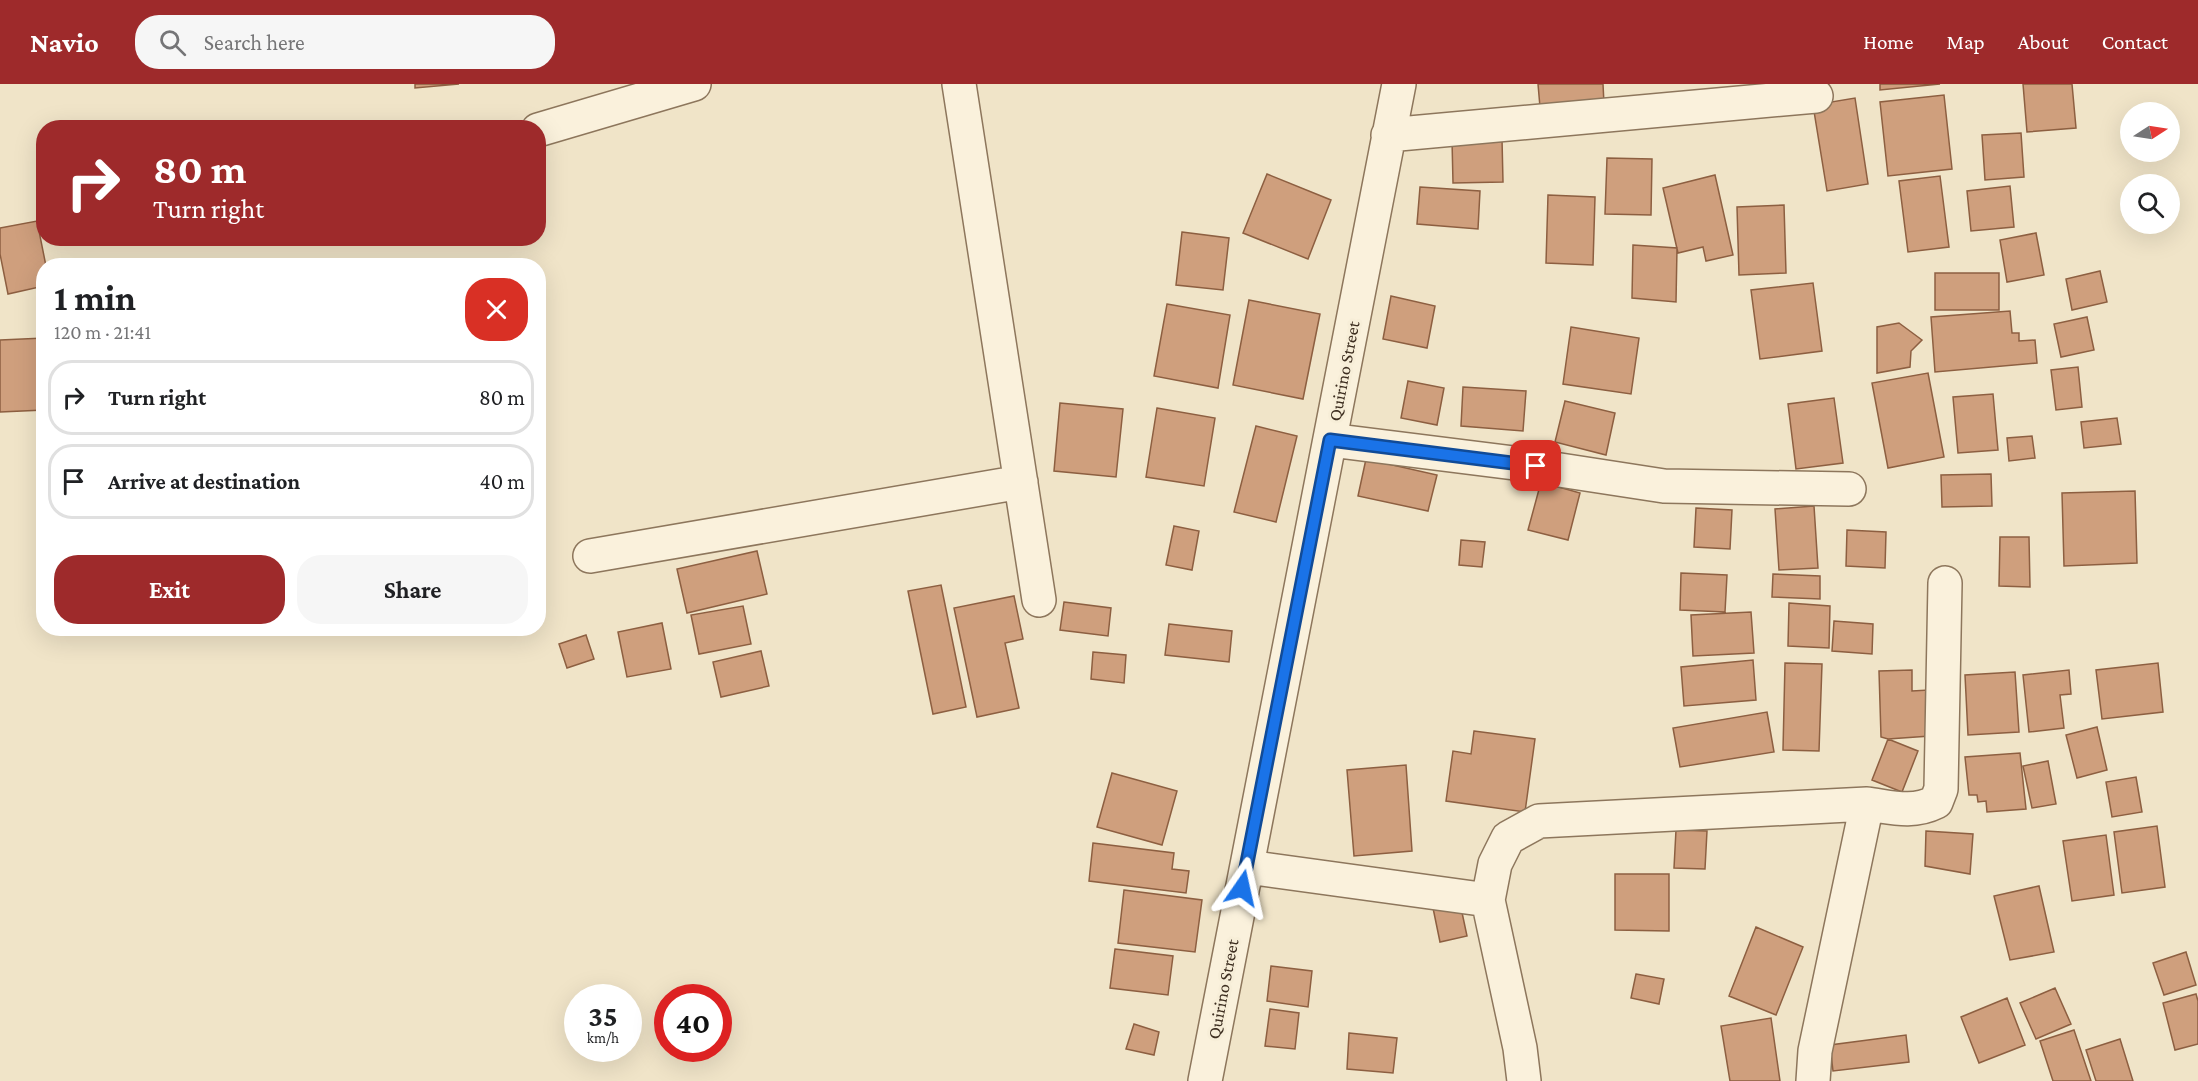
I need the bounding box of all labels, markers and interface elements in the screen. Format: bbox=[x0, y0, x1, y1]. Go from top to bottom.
search box bbox=[135, 15, 555, 69]
icon: search bbox=[156, 26, 189, 59]
text: Navio bbox=[30, 27, 99, 58]
text: Search here bbox=[204, 30, 305, 55]
text: Home bbox=[1863, 30, 1913, 54]
text: Map bbox=[1946, 30, 1985, 54]
text: About bbox=[2018, 30, 2069, 54]
text: Contact bbox=[2102, 30, 2168, 54]
north arrow bbox=[2120, 102, 2180, 162]
map controls bbox=[2120, 102, 2180, 234]
icon: right bbox=[54, 144, 132, 222]
text: 80 m bbox=[153, 145, 247, 192]
button: search bbox=[2120, 174, 2180, 234]
text: Turn right bbox=[153, 194, 264, 224]
text: 1 min bbox=[54, 278, 136, 318]
button: close bbox=[465, 278, 528, 341]
street label: Quirino Street bbox=[1324, 318, 1364, 423]
text: 120 m · 21:41 bbox=[54, 321, 151, 343]
icon: right bbox=[57, 381, 90, 414]
text: Turn right bbox=[108, 385, 206, 410]
text: 80 m bbox=[479, 385, 525, 410]
pin bbox=[1510, 440, 1561, 491]
icon: arrive bbox=[1519, 449, 1552, 482]
icon: arrive bbox=[57, 465, 90, 498]
text: Arrive at destination bbox=[108, 469, 300, 494]
text: 40 m bbox=[480, 469, 525, 494]
button: Exit bbox=[54, 555, 285, 624]
button: Share bbox=[297, 555, 528, 624]
position arrow bbox=[1210, 856, 1274, 920]
street label: Quirino Street bbox=[1203, 936, 1243, 1041]
speed limit sign: 40 bbox=[654, 984, 732, 1062]
text: 35 bbox=[588, 999, 618, 1032]
text: km/h bbox=[587, 1030, 619, 1046]

